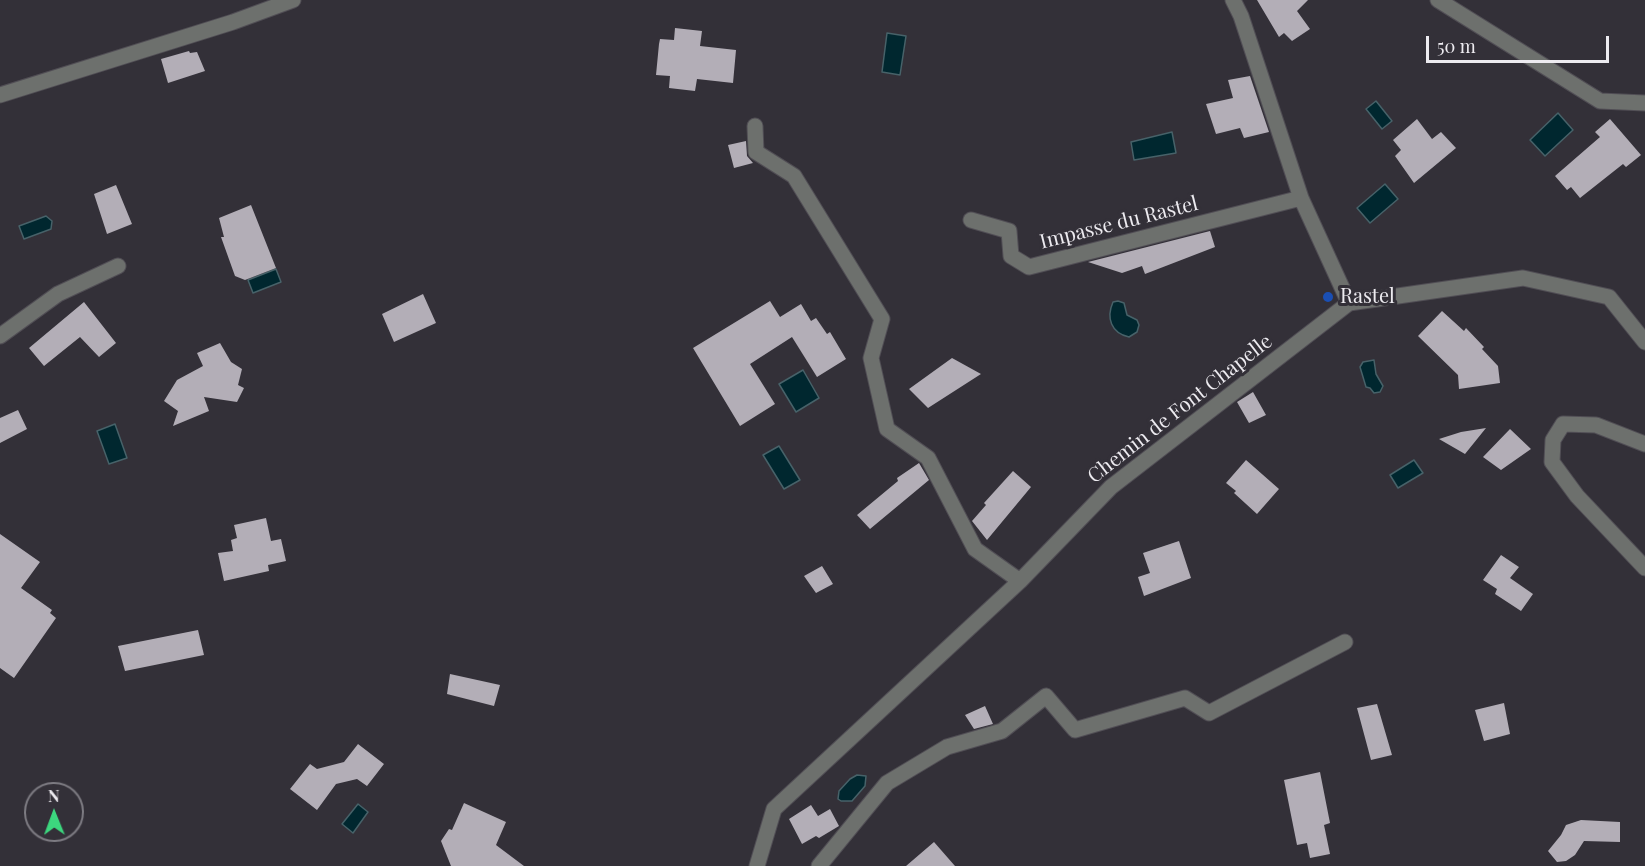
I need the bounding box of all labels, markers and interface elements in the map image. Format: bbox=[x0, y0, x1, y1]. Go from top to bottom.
scale bar bbox=[1429, 24, 1612, 62]
text: 50 m bbox=[1437, 34, 1476, 58]
street label: Impasse du Rastel bbox=[1037, 192, 1201, 254]
place label: Rastel bbox=[1340, 285, 1395, 309]
marker: Rastel bbox=[1321, 290, 1335, 304]
street label: Chemin de Font Chapelle bbox=[1083, 330, 1277, 488]
north arrow bbox=[24, 782, 84, 842]
text: N bbox=[48, 785, 60, 806]

